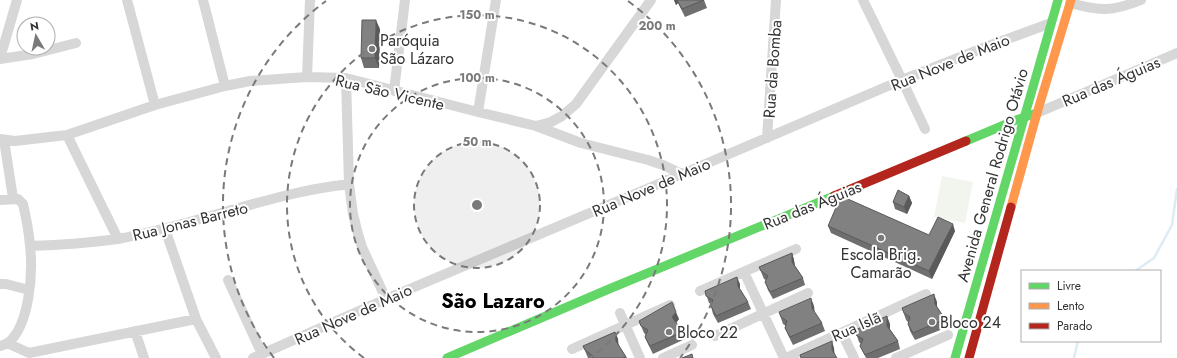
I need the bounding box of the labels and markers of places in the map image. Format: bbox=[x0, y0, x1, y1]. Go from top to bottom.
place label: Paróquia São Lázaro bbox=[380, 29, 454, 70]
marker: Paróquia São Lázaro bbox=[367, 44, 377, 54]
centre of rings bbox=[470, 198, 484, 212]
marker: Escola Brig. Camarão bbox=[876, 233, 886, 243]
place label: Escola Brig. Camarão bbox=[841, 243, 921, 284]
place label: Bloco 24 bbox=[940, 311, 1001, 334]
marker: Bloco 24 bbox=[927, 317, 937, 327]
place label: Bloco 22 bbox=[677, 321, 738, 344]
marker: Bloco 22 bbox=[664, 327, 674, 337]

